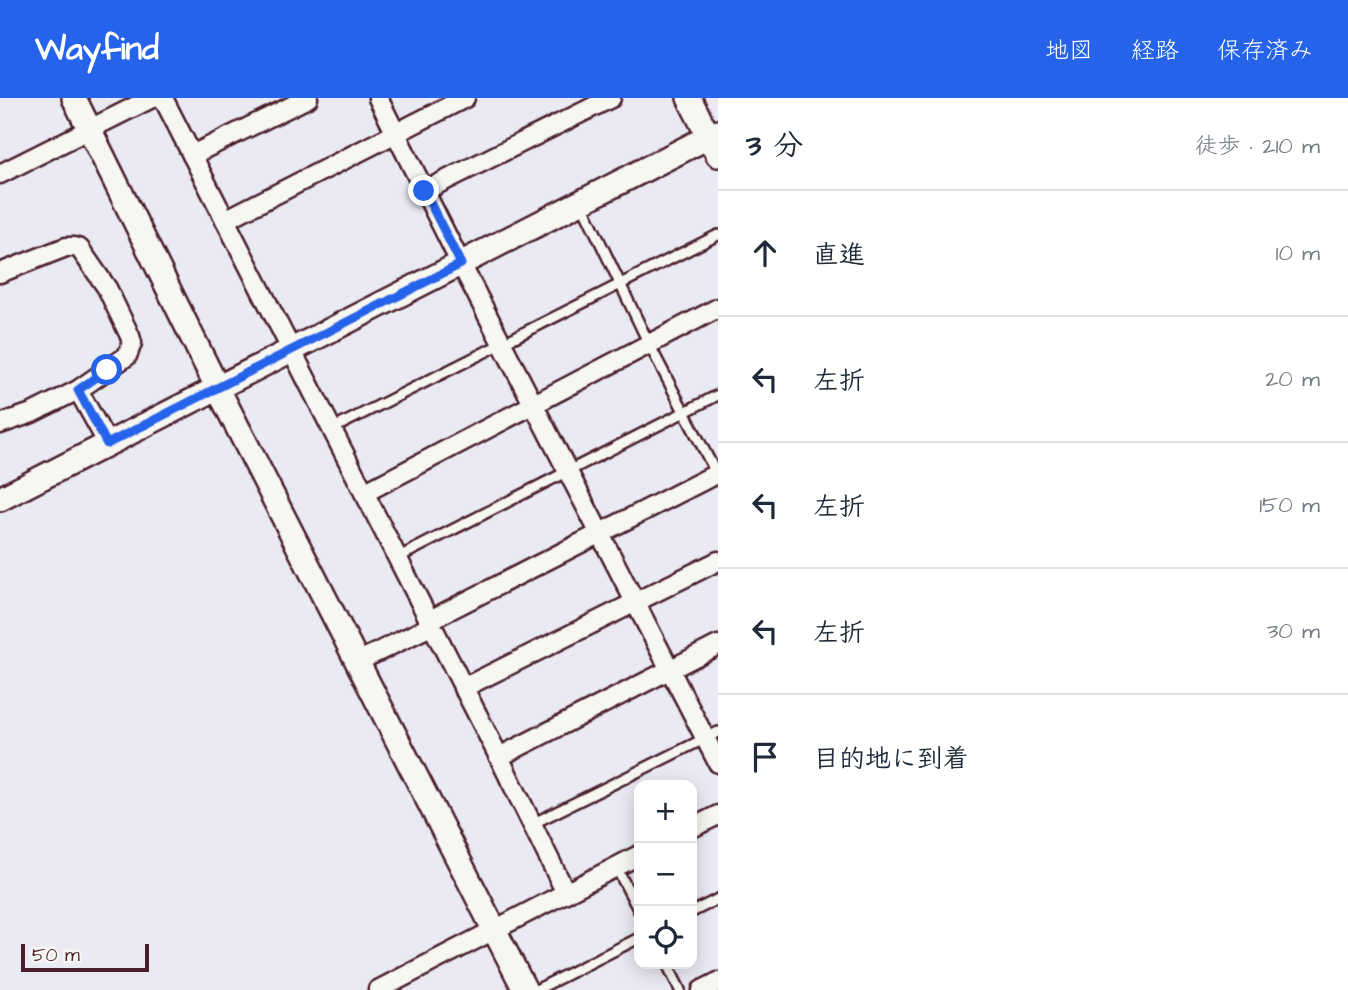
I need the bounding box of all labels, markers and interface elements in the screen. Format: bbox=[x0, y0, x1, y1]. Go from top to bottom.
text: Wayfind bbox=[35, 26, 159, 72]
text: 地図 bbox=[1045, 34, 1093, 68]
text: 経路 bbox=[1131, 34, 1179, 68]
text: 保存済み bbox=[1217, 34, 1313, 68]
text: 3 分 bbox=[746, 125, 803, 167]
text: 徒歩 · 210 m bbox=[1195, 130, 1320, 162]
route end bbox=[408, 175, 439, 206]
icon: ahead bbox=[746, 234, 784, 272]
text: 直進 bbox=[813, 237, 865, 273]
text: 10 m bbox=[1275, 237, 1320, 269]
route start bbox=[91, 354, 122, 385]
icon: left bbox=[746, 360, 784, 398]
text: 左折 bbox=[813, 363, 865, 399]
text: 20 m bbox=[1265, 363, 1320, 395]
icon: left bbox=[746, 486, 784, 524]
text: 左折 bbox=[813, 489, 865, 525]
text: 150 m bbox=[1259, 489, 1320, 521]
icon: left bbox=[746, 612, 784, 650]
text: 左折 bbox=[813, 615, 865, 651]
text: 30 m bbox=[1267, 615, 1320, 647]
icon: arrive bbox=[746, 738, 784, 776]
text: 目的地に到着 bbox=[813, 741, 969, 777]
map controls bbox=[634, 780, 697, 969]
button: + bbox=[634, 780, 697, 843]
button: − bbox=[634, 843, 697, 906]
button: locate bbox=[634, 906, 697, 969]
scale bar bbox=[21, 941, 149, 973]
text: 50 m bbox=[32, 942, 80, 969]

